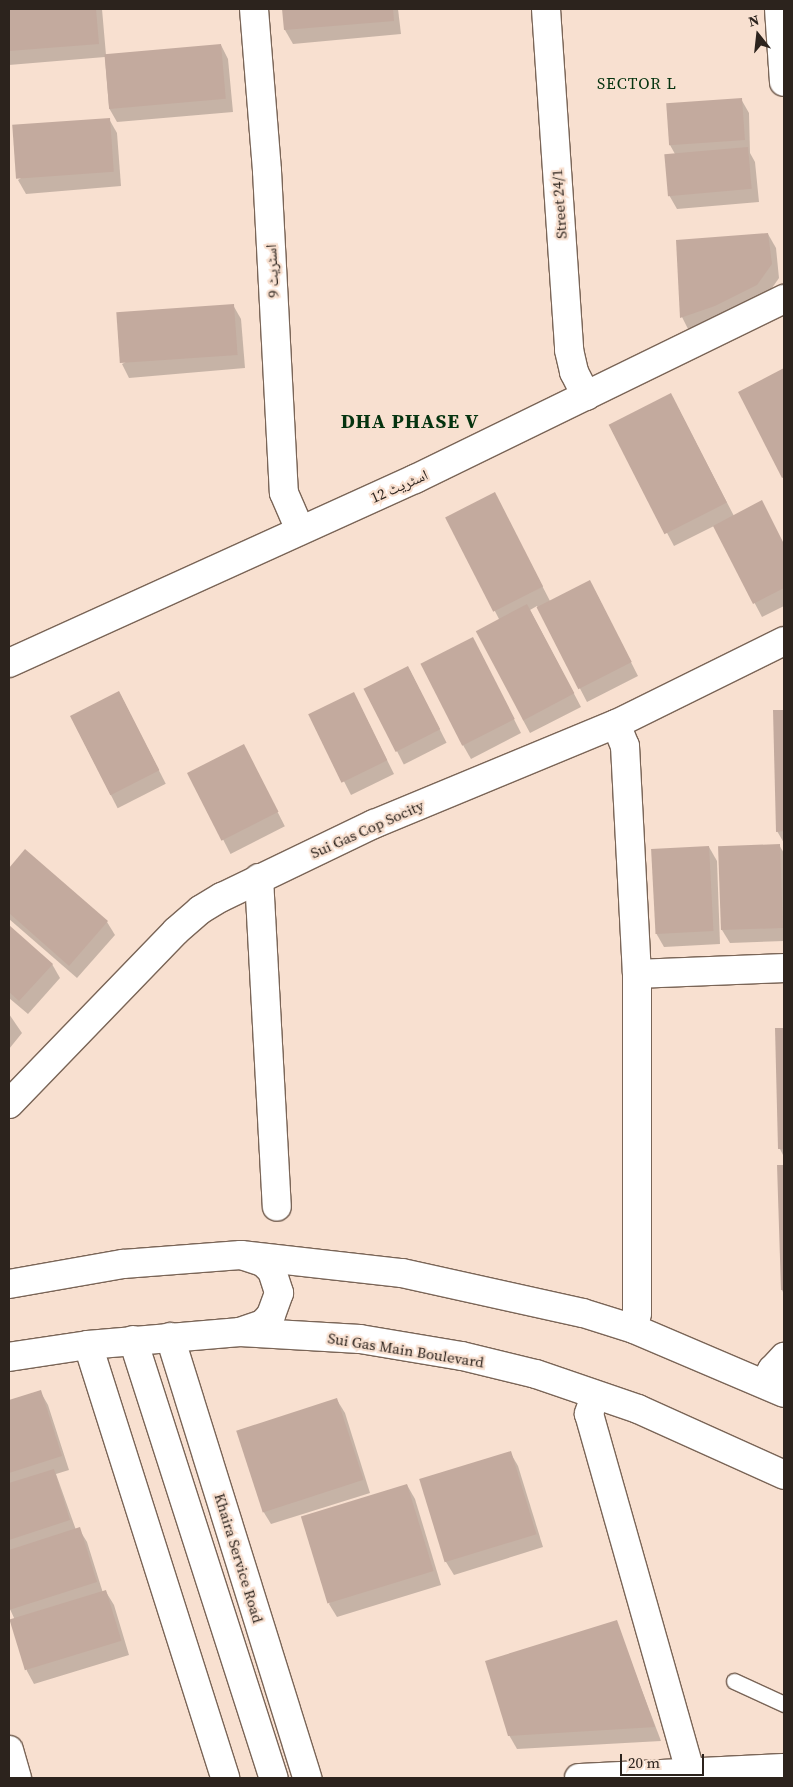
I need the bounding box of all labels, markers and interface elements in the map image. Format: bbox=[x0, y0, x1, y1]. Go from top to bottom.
north arrow bbox=[733, 10, 783, 60]
text: N bbox=[746, 10, 762, 32]
district label: SECTOR L bbox=[596, 73, 678, 93]
street label: Street 24/1 bbox=[548, 169, 570, 239]
street label: اسٹریٹ 9 bbox=[262, 244, 282, 298]
district label: DHA PHASE V bbox=[339, 409, 481, 433]
street label: اسٹریٹ 12 bbox=[368, 465, 430, 507]
street label: Sui Gas Cop Socity bbox=[308, 796, 426, 862]
street label: Sui Gas Main Boulevard bbox=[327, 1329, 485, 1371]
street label: Khaira Service Road bbox=[211, 1491, 267, 1625]
scale bar bbox=[623, 1744, 707, 1776]
text: 20 m bbox=[628, 1752, 660, 1773]

